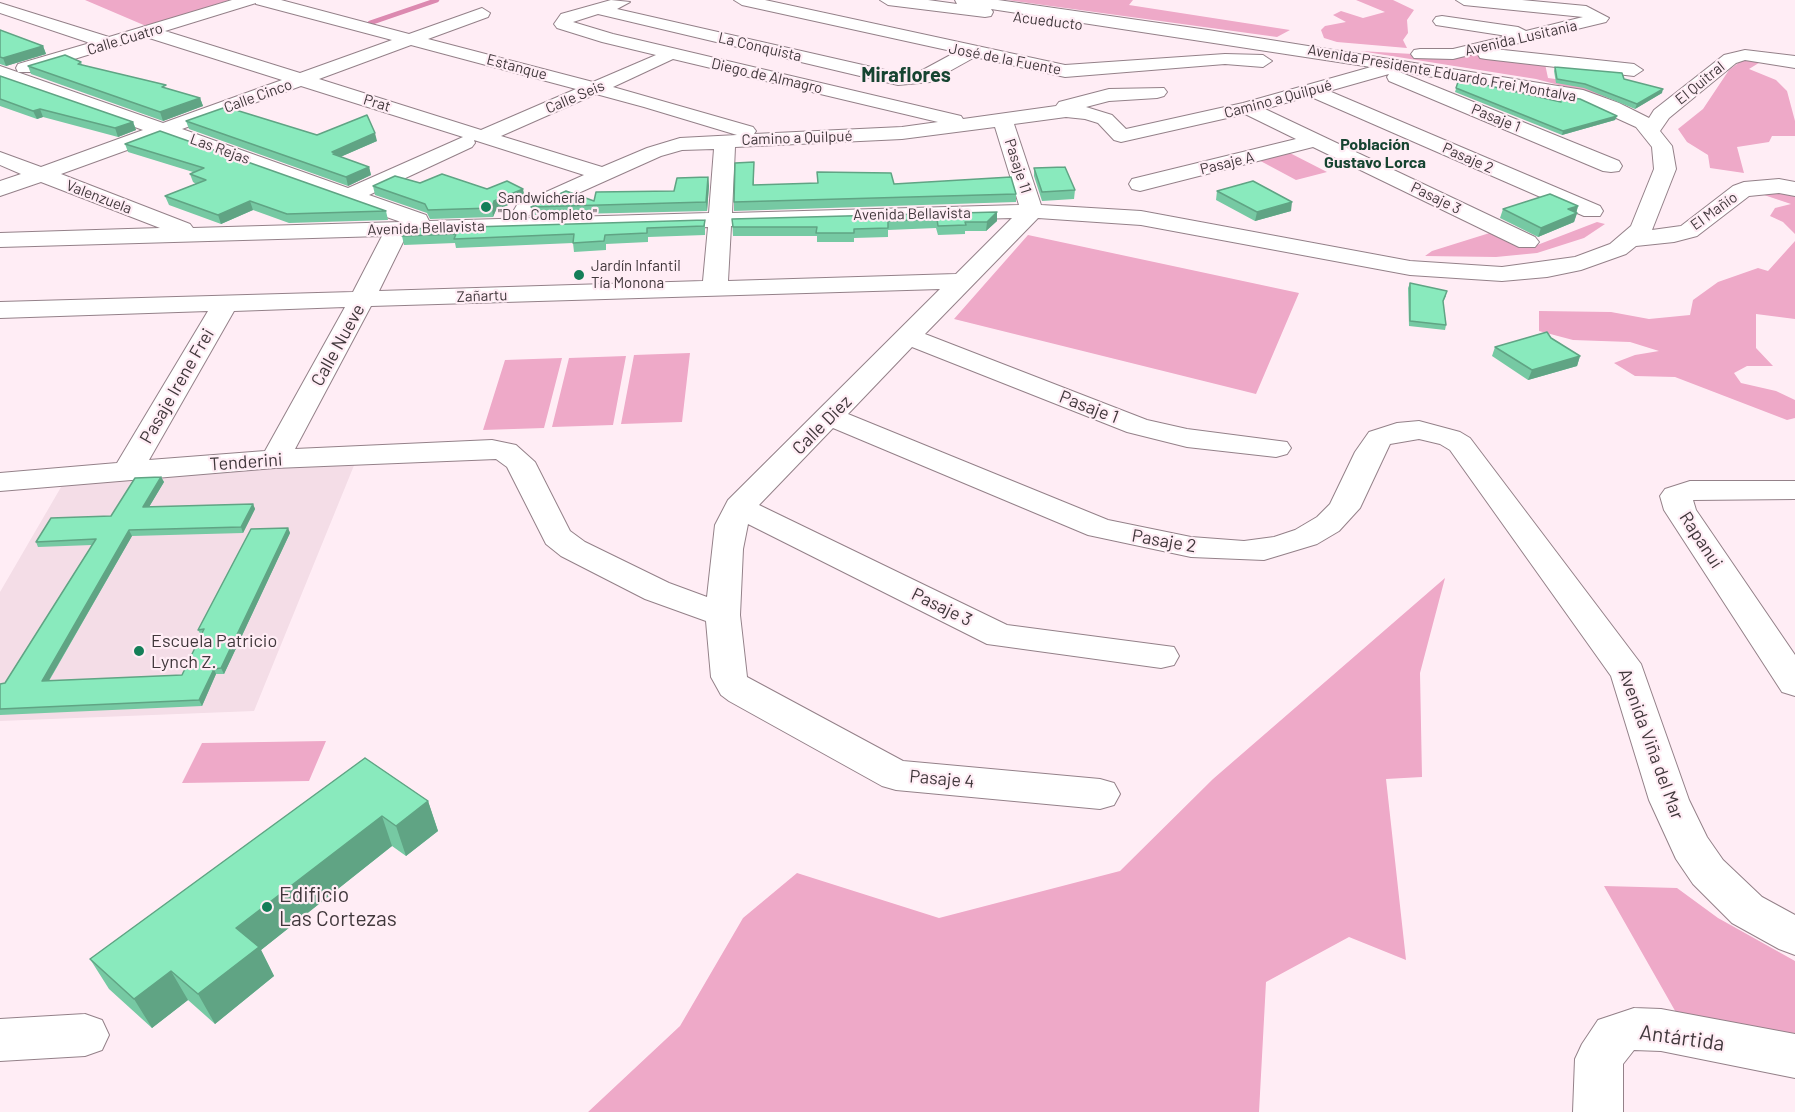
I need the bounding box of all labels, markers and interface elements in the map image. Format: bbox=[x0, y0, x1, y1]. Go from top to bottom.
street label: Acueducto bbox=[1012, 8, 1084, 34]
street label: Avenida Lusitania bbox=[1463, 16, 1579, 60]
street label: Calle Cuatro bbox=[85, 19, 165, 59]
street label: La Conquista bbox=[717, 29, 803, 65]
street label: José de la Fuente bbox=[947, 39, 1063, 79]
street label: Avenida Presidente Eduardo Frei Montalva bbox=[1306, 40, 1578, 106]
street label: Estanque bbox=[485, 50, 549, 84]
street label: Diego de Almagro bbox=[710, 54, 824, 98]
street label: El Quitral bbox=[1672, 58, 1728, 108]
district label: Miraflores bbox=[861, 63, 951, 87]
street label: Calle Cinco bbox=[221, 75, 295, 117]
street label: Camino a Quilpué bbox=[1222, 76, 1334, 122]
street label: Calle Seis bbox=[543, 77, 607, 117]
street label: Prat bbox=[361, 90, 393, 116]
street label: Pasaje 1 bbox=[1469, 100, 1523, 136]
street label: Camino a Quilpué bbox=[741, 127, 853, 149]
street label: Las Rejas bbox=[188, 130, 252, 168]
district label: Población Gustavo Lorca bbox=[1324, 135, 1426, 173]
street label: Pasaje 11 bbox=[1001, 136, 1035, 196]
street label: Pasaje 2 bbox=[1440, 139, 1496, 177]
street label: Pasaje A bbox=[1198, 148, 1256, 178]
street label: Valenzuela bbox=[64, 176, 134, 218]
street label: Pasaje 3 bbox=[1408, 178, 1464, 218]
street label: El Mañío bbox=[1687, 188, 1741, 234]
place label: Sandwichería "Don Completo" bbox=[498, 189, 597, 224]
marker: Sandwichería "Don Completo" bbox=[479, 200, 493, 214]
street label: Avenida Bellavista bbox=[853, 204, 971, 224]
street label: Avenida Bellavista bbox=[367, 217, 485, 239]
place label: Jardín Infantil Tía Monona bbox=[591, 257, 681, 292]
marker: Jardín Infantil Tía Monona bbox=[572, 268, 586, 282]
street label: Zañartu bbox=[456, 286, 508, 306]
street label: Calle Nueve bbox=[307, 300, 369, 390]
street label: Pasaje Irene Frei bbox=[135, 325, 219, 447]
street label: Pasaje 1 bbox=[1056, 386, 1122, 428]
street label: Calle Diez bbox=[788, 391, 856, 459]
street label: Tenderini bbox=[209, 449, 283, 475]
street label: Rapanui bbox=[1675, 508, 1727, 572]
street label: Pasaje 2 bbox=[1130, 525, 1198, 557]
street label: Pasaje 3 bbox=[908, 583, 976, 631]
place label: Escuela Patricio Lynch Z. bbox=[151, 630, 277, 672]
marker: Escuela Patricio Lynch Z. bbox=[132, 644, 146, 658]
street label: Avenida Viña del Mar bbox=[1614, 666, 1688, 822]
street label: Pasaje 4 bbox=[909, 765, 975, 793]
place label: Edificio Las Cortezas bbox=[279, 882, 397, 932]
marker: Edificio Las Cortezas bbox=[260, 900, 274, 914]
street label: Antártida bbox=[1638, 1020, 1726, 1056]

